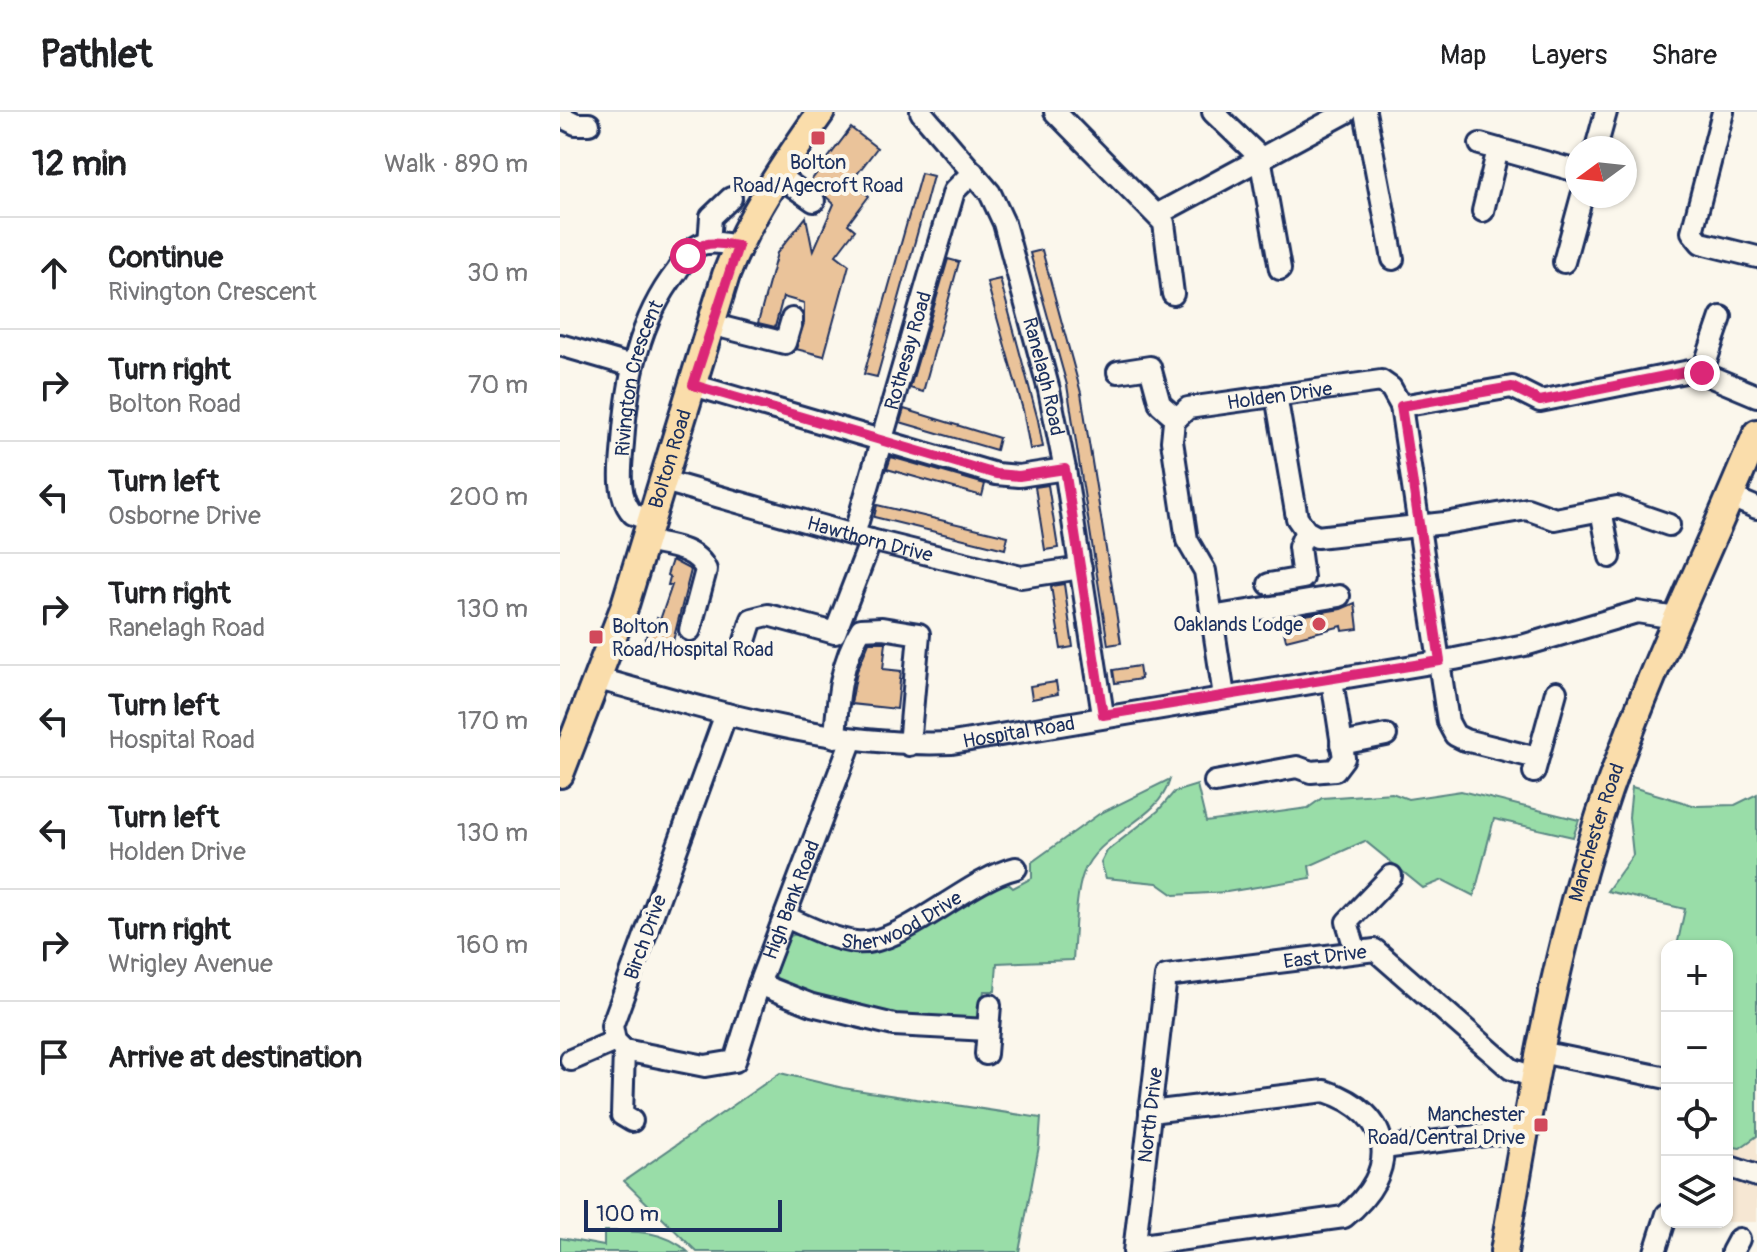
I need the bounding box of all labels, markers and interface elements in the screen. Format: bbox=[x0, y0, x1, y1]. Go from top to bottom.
text: Pathlet bbox=[40, 31, 152, 79]
text: Map bbox=[1440, 38, 1486, 73]
text: Layers bbox=[1530, 38, 1607, 73]
text: Share bbox=[1651, 38, 1717, 73]
marker: Bolton Road/Agecroft Road bbox=[809, 129, 827, 147]
north arrow bbox=[1565, 136, 1637, 208]
text: 12 min bbox=[32, 143, 127, 186]
text: Walk · 890 m bbox=[384, 148, 528, 180]
place label: Bolton Road/Agecroft Road bbox=[732, 150, 904, 198]
route start bbox=[670, 238, 706, 274]
text: Continue bbox=[108, 239, 223, 276]
icon: ahead bbox=[32, 251, 76, 295]
text: 30 m bbox=[467, 257, 528, 289]
text: Rivington Crescent bbox=[108, 276, 317, 308]
street label: Rothesay Road bbox=[879, 289, 937, 413]
street label: Rivington Crescent bbox=[610, 295, 669, 458]
street label: Ranelagh Road bbox=[1017, 314, 1070, 438]
text: Turn right bbox=[108, 351, 231, 388]
route end bbox=[1684, 355, 1720, 391]
icon: right bbox=[32, 363, 76, 407]
text: 70 m bbox=[468, 369, 528, 401]
street label: Holden Drive bbox=[1225, 376, 1334, 415]
text: Bolton Road bbox=[108, 388, 241, 420]
street label: Bolton Road bbox=[643, 406, 697, 512]
text: Turn left bbox=[108, 463, 219, 500]
icon: left bbox=[32, 475, 76, 519]
text: 200 m bbox=[449, 481, 528, 513]
text: Osborne Drive bbox=[108, 500, 261, 532]
street label: Hawthorn Drive bbox=[804, 510, 936, 568]
text: Turn right bbox=[108, 575, 231, 612]
icon: right bbox=[32, 587, 76, 631]
text: 130 m bbox=[457, 593, 528, 625]
text: Ranelagh Road bbox=[108, 612, 265, 644]
place label: Oaklands Lodge bbox=[1173, 612, 1303, 637]
place label: Bolton Road/Hospital Road bbox=[612, 614, 774, 662]
marker: Oaklands Lodge bbox=[1310, 615, 1328, 633]
marker: Bolton Road/Hospital Road bbox=[587, 628, 605, 646]
text: Turn left bbox=[108, 687, 219, 724]
icon: left bbox=[32, 699, 76, 743]
text: 170 m bbox=[458, 705, 528, 737]
street label: Hospital Road bbox=[961, 711, 1077, 754]
text: Hospital Road bbox=[108, 724, 255, 756]
street label: Manchester Road bbox=[1563, 760, 1630, 904]
text: Turn left bbox=[108, 799, 219, 836]
icon: left bbox=[32, 811, 76, 855]
text: 130 m bbox=[457, 817, 528, 849]
text: Holden Drive bbox=[108, 836, 246, 868]
street label: High Bank Road bbox=[757, 837, 825, 963]
street label: Sherwood Drive bbox=[839, 885, 967, 956]
street label: Birch Drive bbox=[619, 891, 672, 983]
text: Turn right bbox=[108, 911, 231, 948]
icon: right bbox=[32, 923, 76, 967]
text: 160 m bbox=[456, 929, 528, 961]
street label: East Drive bbox=[1282, 939, 1368, 974]
map controls bbox=[1661, 940, 1733, 1228]
button: + bbox=[1661, 940, 1733, 1012]
text: Wrigley Avenue bbox=[108, 948, 273, 980]
button: − bbox=[1661, 1012, 1733, 1084]
icon: arrive bbox=[32, 1035, 76, 1079]
text: Arrive at destination bbox=[108, 1039, 362, 1076]
street label: North Drive bbox=[1132, 1066, 1168, 1164]
button: locate bbox=[1661, 1084, 1733, 1156]
place label: Manchester Road/Central Drive bbox=[1367, 1102, 1525, 1150]
marker: Manchester Road/Central Drive bbox=[1532, 1116, 1550, 1134]
button: layers bbox=[1661, 1156, 1733, 1228]
scale bar bbox=[584, 1196, 782, 1232]
text: 100 m bbox=[596, 1200, 659, 1228]

